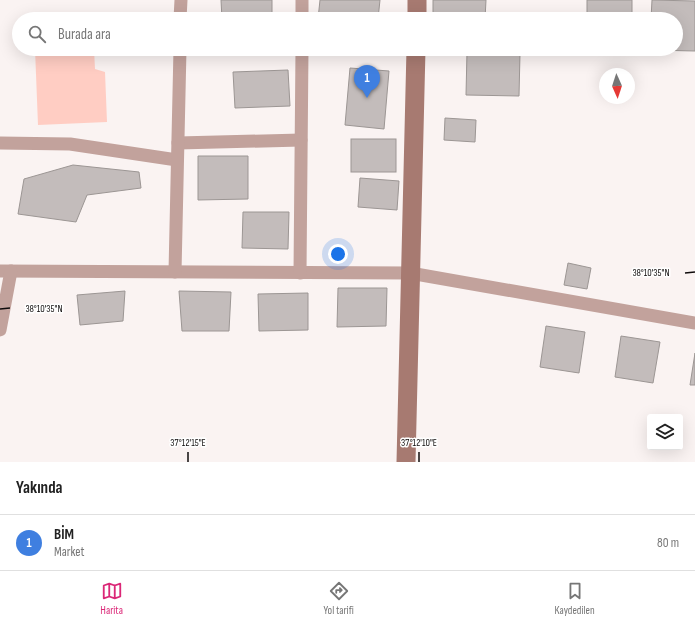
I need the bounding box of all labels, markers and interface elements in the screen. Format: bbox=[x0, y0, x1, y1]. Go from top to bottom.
search box bbox=[12, 12, 683, 56]
icon: search bbox=[26, 23, 48, 45]
text: Burada ara bbox=[58, 25, 111, 44]
pin: 1 bbox=[354, 65, 380, 98]
north arrow bbox=[599, 68, 635, 104]
your location bbox=[328, 244, 348, 264]
text: 38°10'35"N bbox=[632, 267, 670, 279]
text: 38°10'35"N bbox=[25, 303, 63, 315]
map controls bbox=[647, 414, 683, 450]
button: layers bbox=[647, 414, 683, 450]
text: 37°12'15"E bbox=[170, 437, 206, 449]
text: 37°12'10"E bbox=[401, 437, 437, 449]
text: Yakında bbox=[16, 478, 63, 498]
text: BİM bbox=[54, 525, 74, 544]
text: 1 bbox=[26, 535, 32, 551]
text: 80 m bbox=[657, 535, 679, 551]
text: Market bbox=[54, 544, 84, 560]
tab: Harita bbox=[100, 580, 123, 617]
tab: Yol tarifi bbox=[324, 580, 354, 617]
tab: Kaydedilen bbox=[555, 580, 595, 617]

